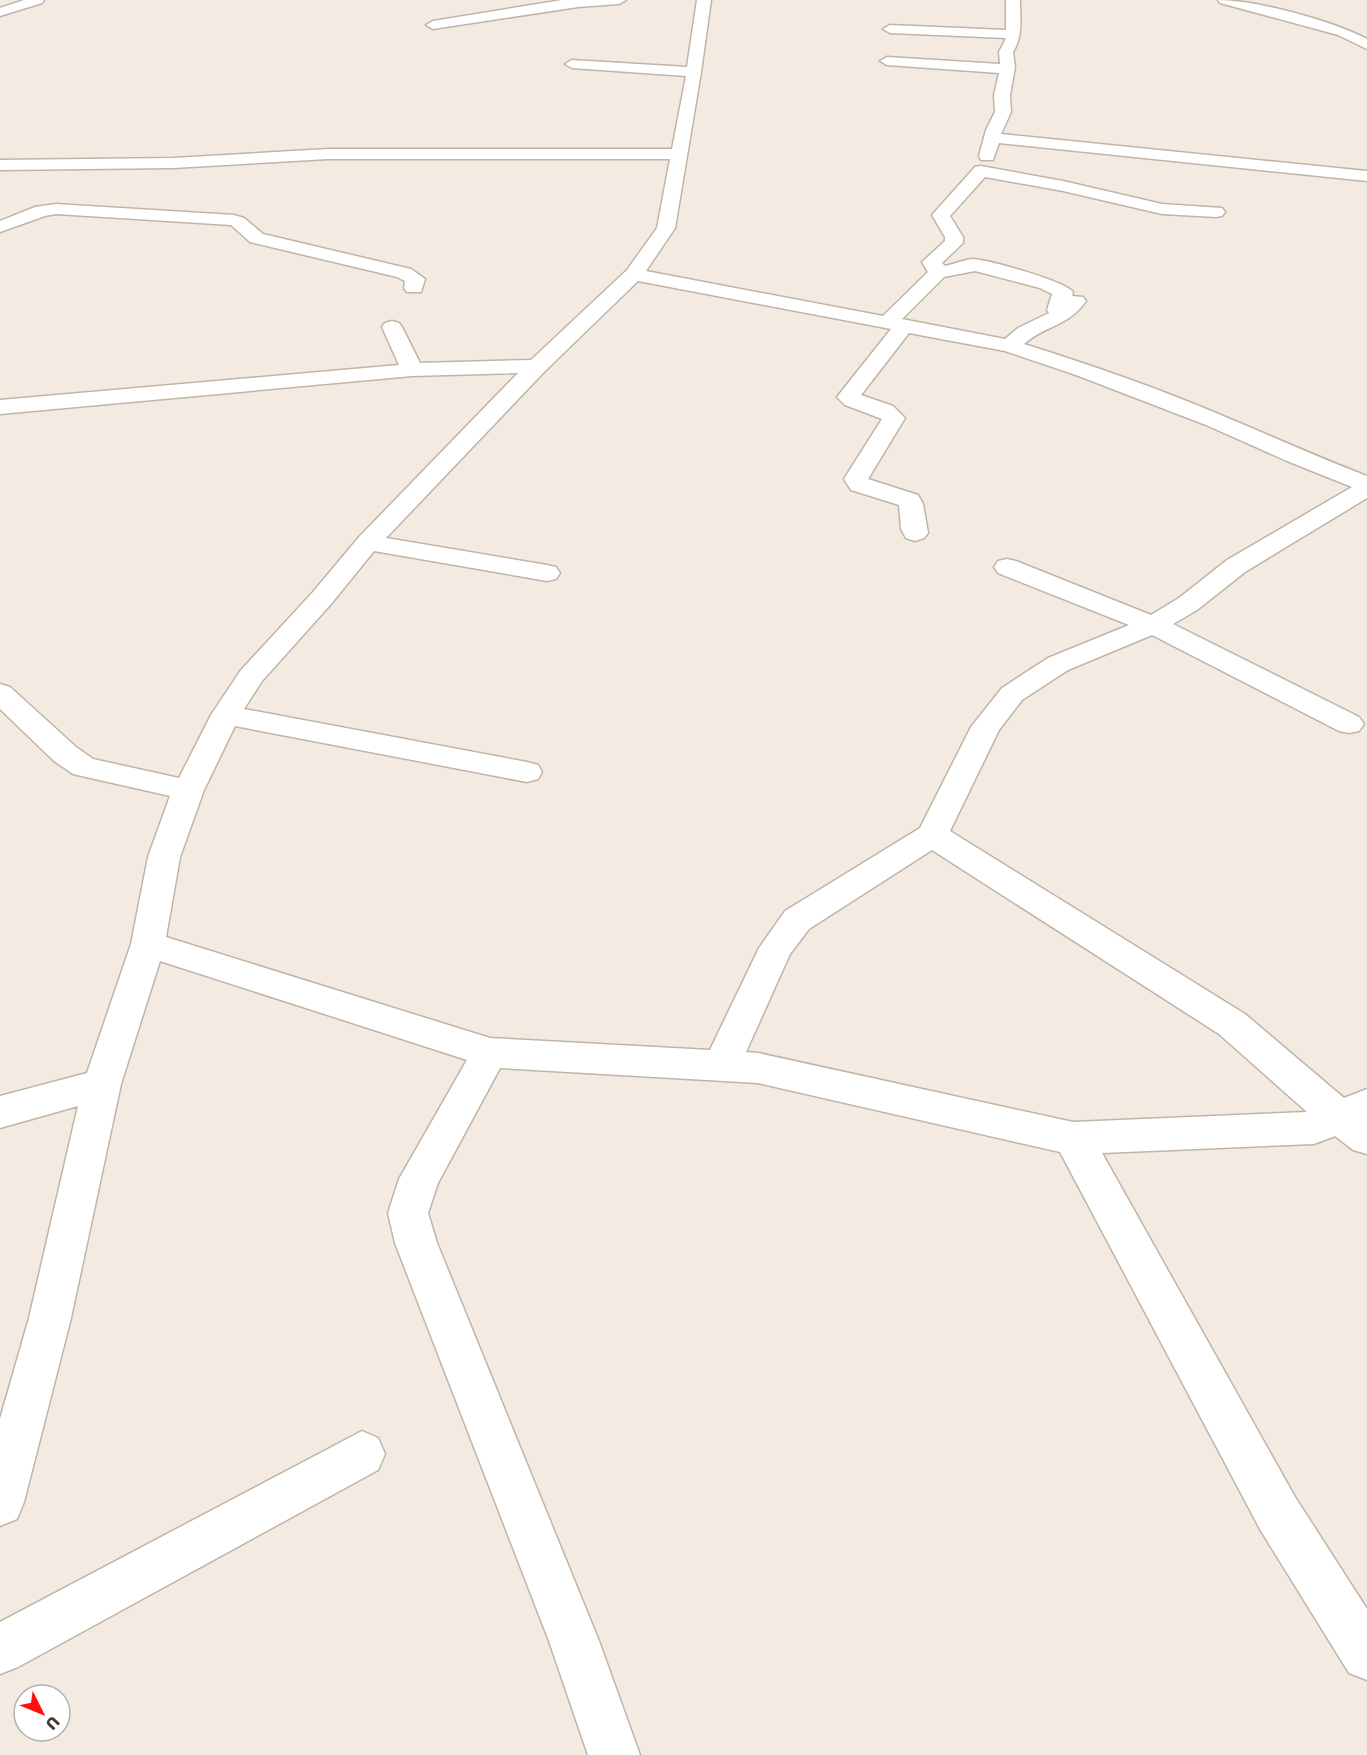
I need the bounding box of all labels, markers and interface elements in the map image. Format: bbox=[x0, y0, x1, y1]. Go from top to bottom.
north arrow bbox=[12, 1683, 72, 1743]
text: U bbox=[42, 1712, 64, 1734]

